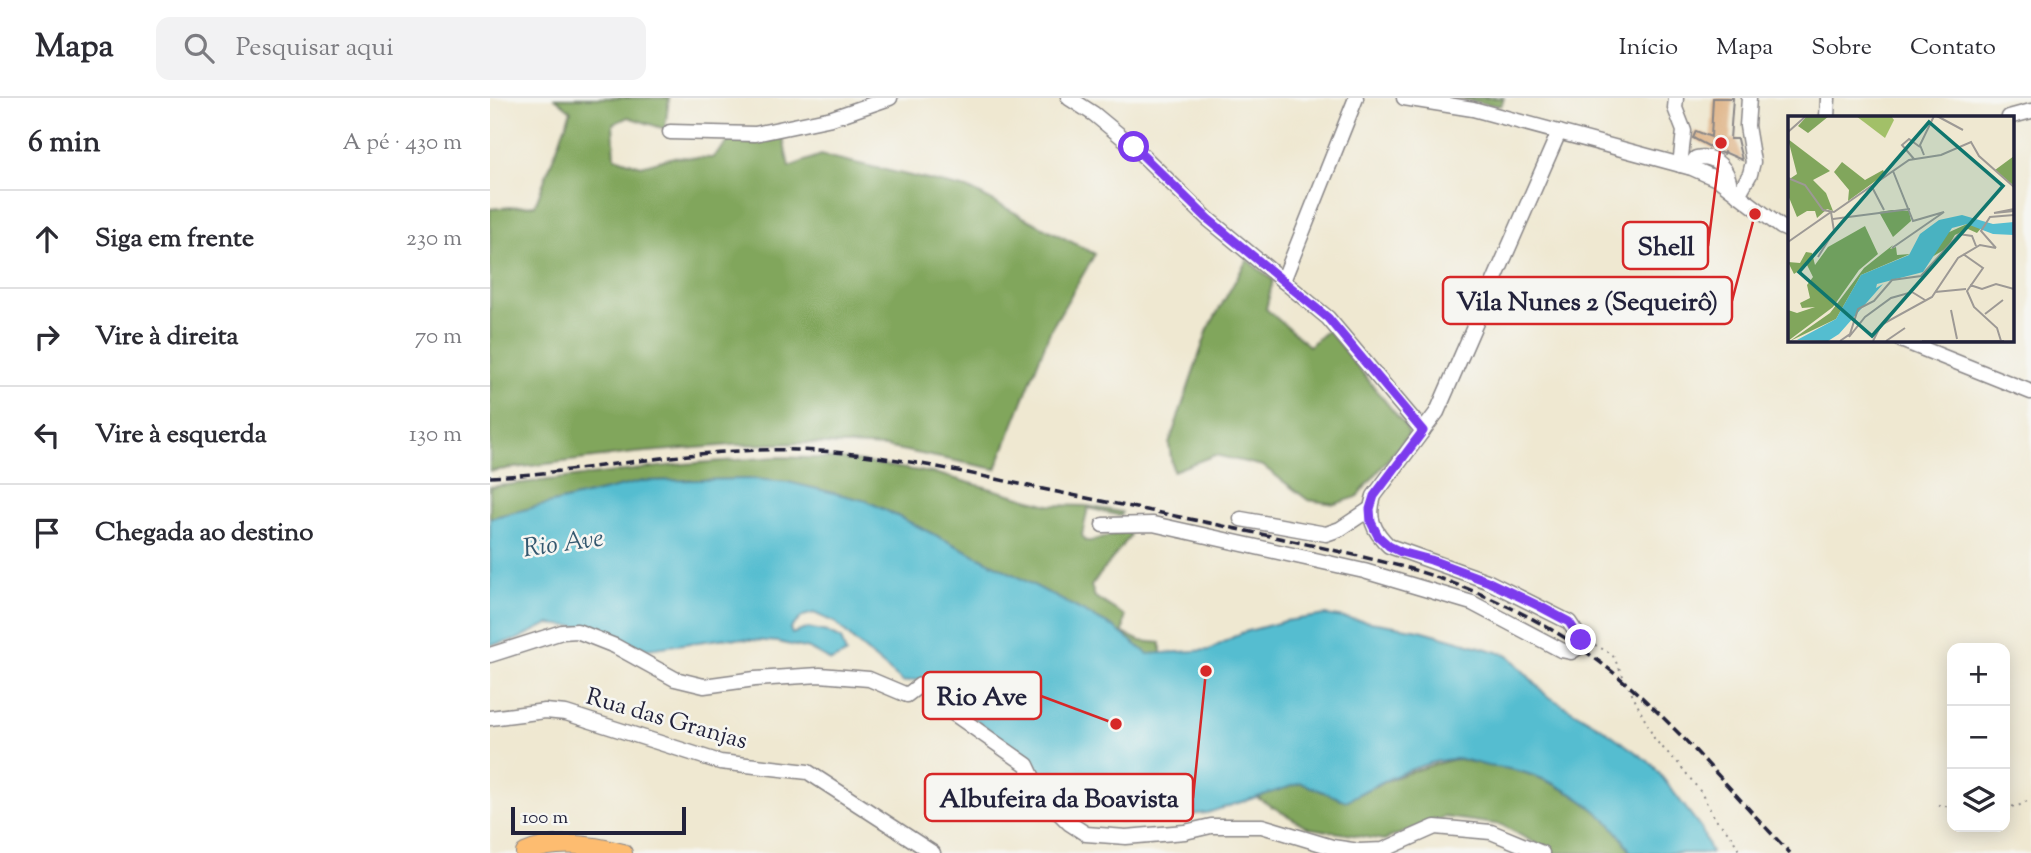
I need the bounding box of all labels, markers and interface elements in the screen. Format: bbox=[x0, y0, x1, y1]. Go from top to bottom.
search box bbox=[156, 17, 646, 80]
text: Mapa bbox=[35, 24, 114, 72]
icon: search bbox=[180, 29, 218, 67]
text: Pesquisar aqui bbox=[236, 30, 394, 67]
text: Início bbox=[1619, 31, 1678, 65]
text: Mapa bbox=[1716, 31, 1773, 65]
text: Sobre bbox=[1811, 31, 1872, 65]
text: Contato bbox=[1910, 31, 1996, 65]
inset map bbox=[1788, 116, 2014, 341]
text: 6 min bbox=[28, 122, 100, 165]
text: A pé · 430 m bbox=[343, 127, 462, 160]
route start bbox=[1118, 131, 1149, 162]
icon: ahead bbox=[28, 220, 66, 258]
text: Siga em frente bbox=[95, 221, 254, 258]
callout: Shell bbox=[1623, 222, 1708, 269]
text: 230 m bbox=[406, 223, 462, 256]
text: Shell bbox=[1638, 230, 1695, 267]
callout: Vila Nunes 2 (Sequeirô) bbox=[1443, 277, 1732, 324]
text: Vila Nunes 2 (Sequeirô) bbox=[1456, 285, 1718, 322]
icon: right bbox=[28, 318, 66, 356]
text: Vire à direita bbox=[95, 319, 239, 356]
text: 70 m bbox=[415, 321, 462, 354]
icon: left bbox=[28, 416, 66, 454]
text: Vire à esquerda bbox=[95, 417, 267, 454]
text: 130 m bbox=[409, 419, 462, 452]
icon: arrive bbox=[28, 514, 66, 552]
text: Chegada ao destino bbox=[95, 515, 313, 552]
water label: Rio Ave bbox=[521, 521, 606, 568]
route end bbox=[1565, 624, 1596, 655]
map controls bbox=[1947, 643, 2010, 832]
button: + bbox=[1947, 643, 2010, 706]
callout: Rio Ave bbox=[923, 672, 1041, 719]
text: Rio Ave bbox=[937, 680, 1027, 717]
street label: Rua das Granjas bbox=[582, 681, 751, 759]
button: − bbox=[1947, 706, 2010, 769]
button: layers bbox=[1947, 769, 2010, 832]
callout: Albufeira da Boavista bbox=[925, 774, 1193, 821]
text: Albufeira da Boavista bbox=[939, 782, 1179, 819]
scale bar bbox=[511, 804, 686, 836]
text: 100 m bbox=[522, 805, 568, 832]

